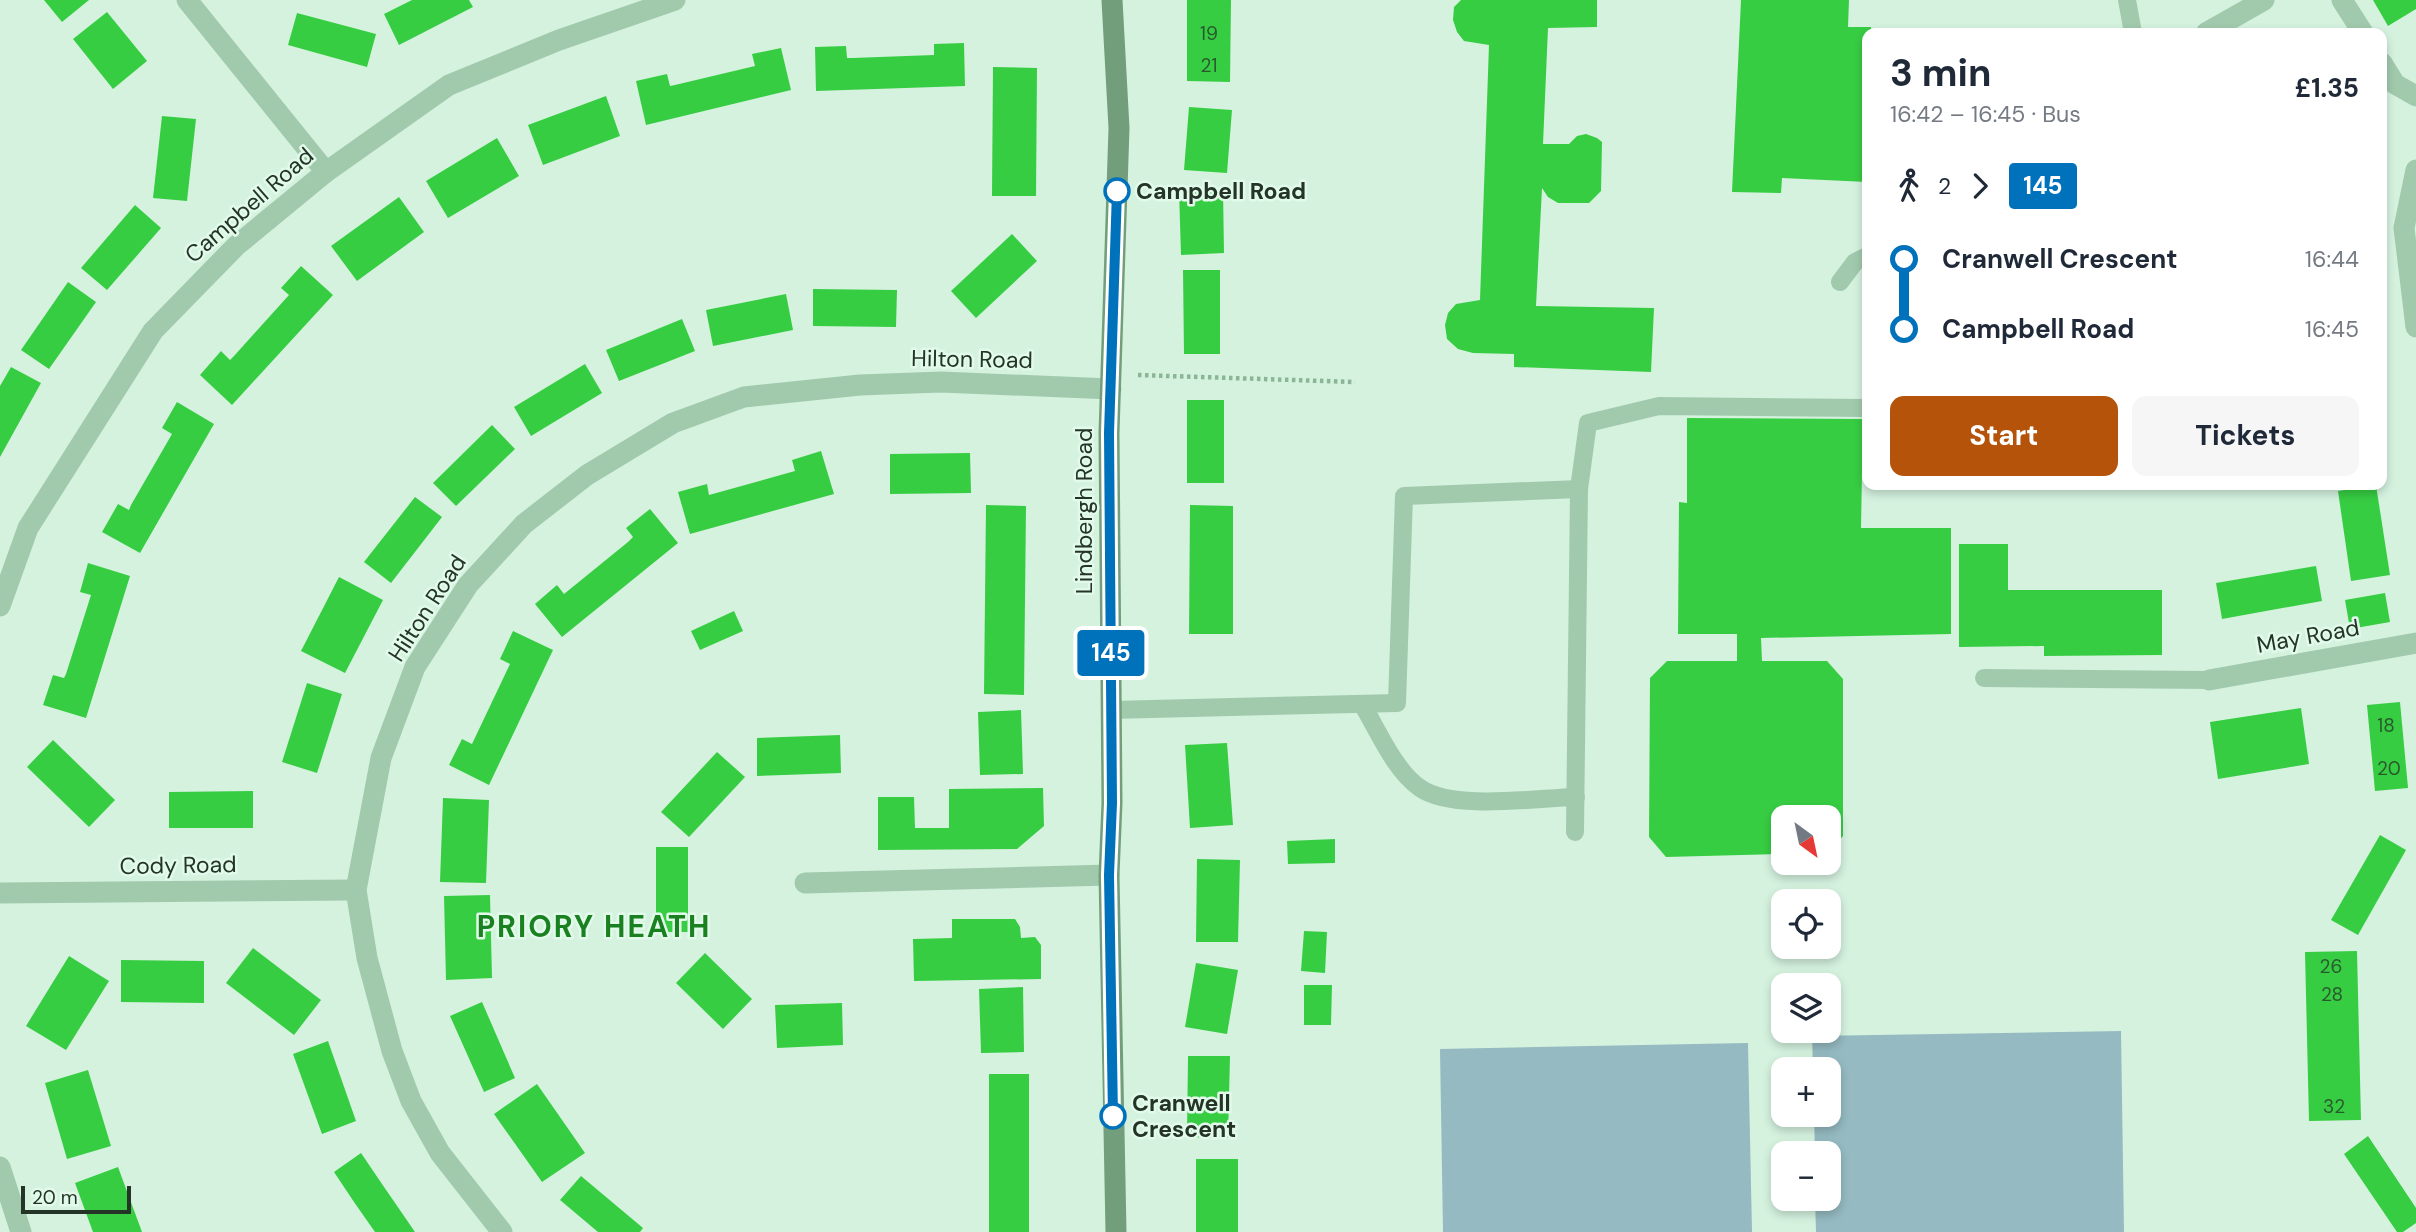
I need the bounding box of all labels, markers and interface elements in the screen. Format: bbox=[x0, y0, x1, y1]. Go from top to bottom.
house number: 19 bbox=[1200, 21, 1218, 46]
text: 3 min bbox=[1890, 48, 1991, 98]
house number: 21 bbox=[1201, 53, 1217, 78]
text: £1.35 bbox=[2295, 71, 2359, 105]
text: 16:42 – 16:45 · Bus bbox=[1890, 99, 2081, 129]
street label: Campbell Road bbox=[178, 141, 320, 269]
icon: walk bbox=[1890, 167, 1928, 205]
icon: forward bbox=[1961, 167, 1999, 205]
text: 145 bbox=[2023, 170, 2063, 201]
text: 2 bbox=[1938, 171, 1951, 201]
place label: Campbell Road bbox=[1136, 176, 1306, 206]
marker: Campbell Road bbox=[1104, 178, 1130, 204]
text: Cranwell Crescent bbox=[1942, 242, 2177, 276]
text: 16:44 bbox=[2305, 244, 2359, 274]
text: Campbell Road bbox=[1942, 312, 2134, 346]
text: 16:45 bbox=[2305, 314, 2359, 344]
street label: Hilton Road bbox=[911, 343, 1033, 375]
button: Start bbox=[1890, 396, 2118, 476]
button: Tickets bbox=[2132, 396, 2359, 476]
street label: Lindbergh Road bbox=[1069, 428, 1099, 594]
street label: Hilton Road bbox=[381, 549, 473, 667]
street label: May Road bbox=[2254, 612, 2362, 660]
line badge: 145 bbox=[1071, 630, 1151, 676]
text: 145 bbox=[1091, 637, 1131, 668]
house number: 18 bbox=[2377, 713, 2395, 738]
house number: 20 bbox=[2377, 756, 2401, 781]
north arrow bbox=[1771, 805, 1841, 875]
map controls bbox=[1771, 805, 1841, 1211]
street label: Cody Road bbox=[119, 849, 237, 881]
button: locate bbox=[1771, 889, 1841, 959]
district label: PRIORY HEATH bbox=[477, 907, 711, 946]
house number: 26 bbox=[2320, 954, 2342, 979]
button: layers bbox=[1771, 973, 1841, 1043]
house number: 28 bbox=[2321, 982, 2343, 1007]
button: + bbox=[1771, 1057, 1841, 1127]
place label: Cranwell Crescent bbox=[1132, 1088, 1236, 1144]
house number: 32 bbox=[2323, 1094, 2345, 1119]
marker: Cranwell Crescent bbox=[1100, 1103, 1126, 1129]
button: − bbox=[1771, 1141, 1841, 1211]
scale bar bbox=[21, 1183, 131, 1215]
text: 20 m bbox=[32, 1185, 78, 1210]

